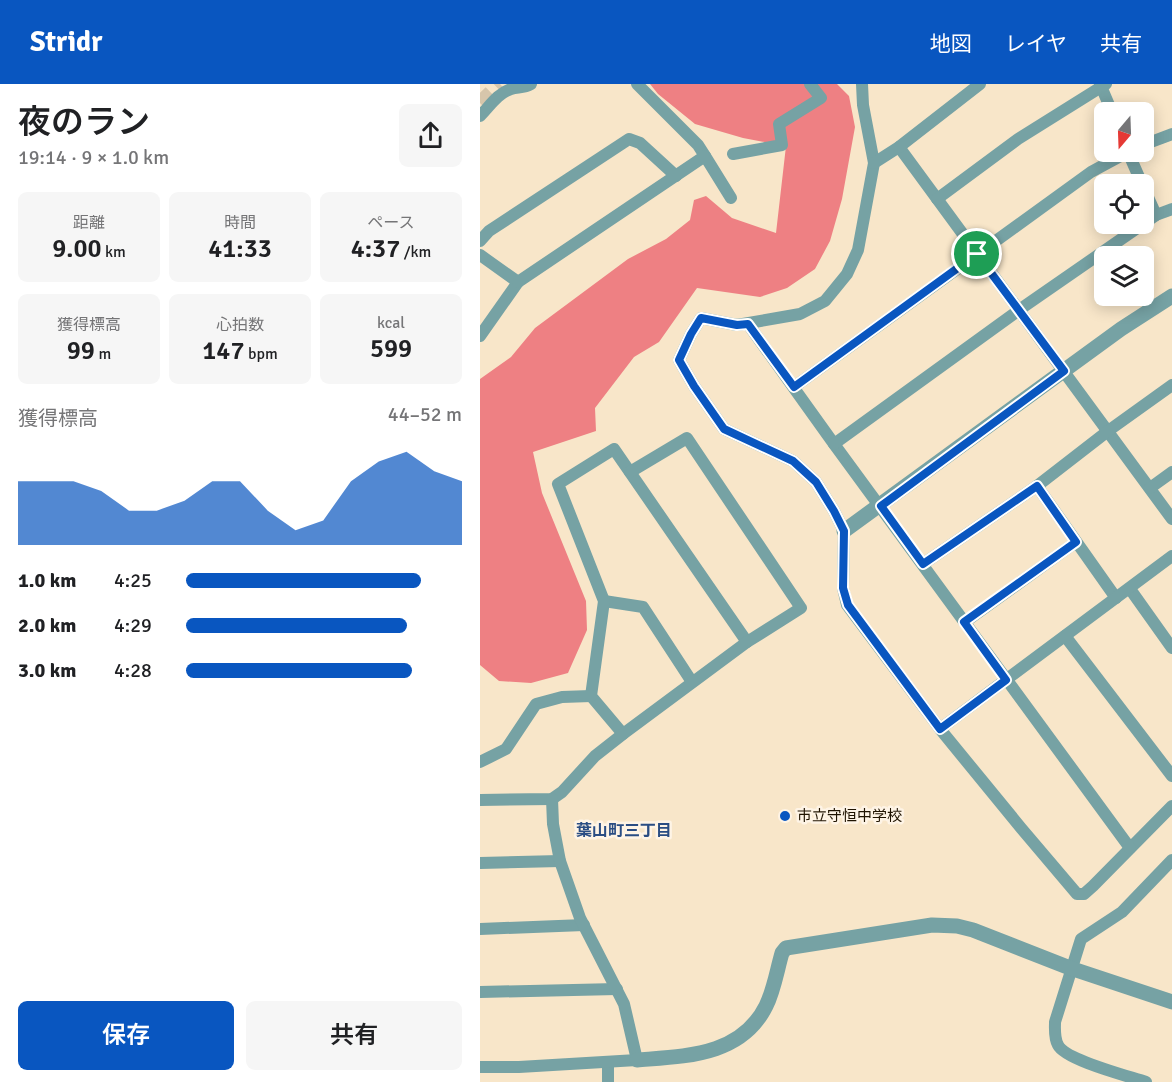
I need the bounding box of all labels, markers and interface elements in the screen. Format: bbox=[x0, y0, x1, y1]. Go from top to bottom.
text: Stridr bbox=[30, 25, 102, 59]
text: 地図 bbox=[930, 31, 972, 57]
text: レイヤ bbox=[1005, 31, 1067, 57]
text: 共有 bbox=[1100, 31, 1142, 57]
text: 夜のラン bbox=[18, 102, 150, 143]
north arrow bbox=[1094, 102, 1154, 162]
map controls bbox=[1094, 102, 1154, 306]
button: share bbox=[399, 104, 462, 167]
text: 19:14 · 9 × 1.0 km bbox=[18, 145, 169, 170]
button: locate bbox=[1094, 174, 1154, 234]
text: 距離 bbox=[73, 213, 105, 233]
text: 時間 bbox=[224, 213, 256, 233]
text: ペース bbox=[367, 213, 415, 233]
pin bbox=[951, 228, 1002, 279]
text: 9.00 bbox=[52, 233, 101, 265]
text: 41:33 bbox=[208, 233, 272, 265]
text: 4:37 bbox=[351, 233, 400, 265]
icon: arrive bbox=[960, 237, 993, 270]
text: km bbox=[101, 242, 126, 262]
text: /km bbox=[400, 242, 431, 262]
button: layers bbox=[1094, 246, 1154, 306]
text: kcal bbox=[377, 313, 405, 333]
text: 獲得標高 bbox=[57, 315, 121, 335]
text: 心拍数 bbox=[216, 315, 264, 335]
text: 599 bbox=[370, 333, 412, 365]
text: 99 bbox=[67, 335, 95, 367]
text: 147 bbox=[202, 335, 244, 367]
text: m bbox=[95, 344, 111, 364]
text: bpm bbox=[244, 344, 278, 364]
text: 44–52 m bbox=[388, 402, 462, 427]
text: 獲得標高 bbox=[18, 406, 98, 431]
text: 1.0 km bbox=[18, 568, 76, 593]
text: 4:25 bbox=[114, 568, 152, 593]
text: 2.0 km bbox=[18, 613, 76, 638]
text: 4:29 bbox=[114, 613, 152, 638]
text: 3.0 km bbox=[18, 658, 76, 683]
text: 4:28 bbox=[114, 658, 152, 683]
place label: 市立守恒中学校 bbox=[797, 807, 902, 825]
marker: 市立守恒中学校 bbox=[778, 809, 792, 823]
district label: 葉山町三丁目 bbox=[576, 821, 672, 841]
button: 保存 bbox=[18, 1001, 234, 1070]
button: 共有 bbox=[246, 1001, 462, 1070]

